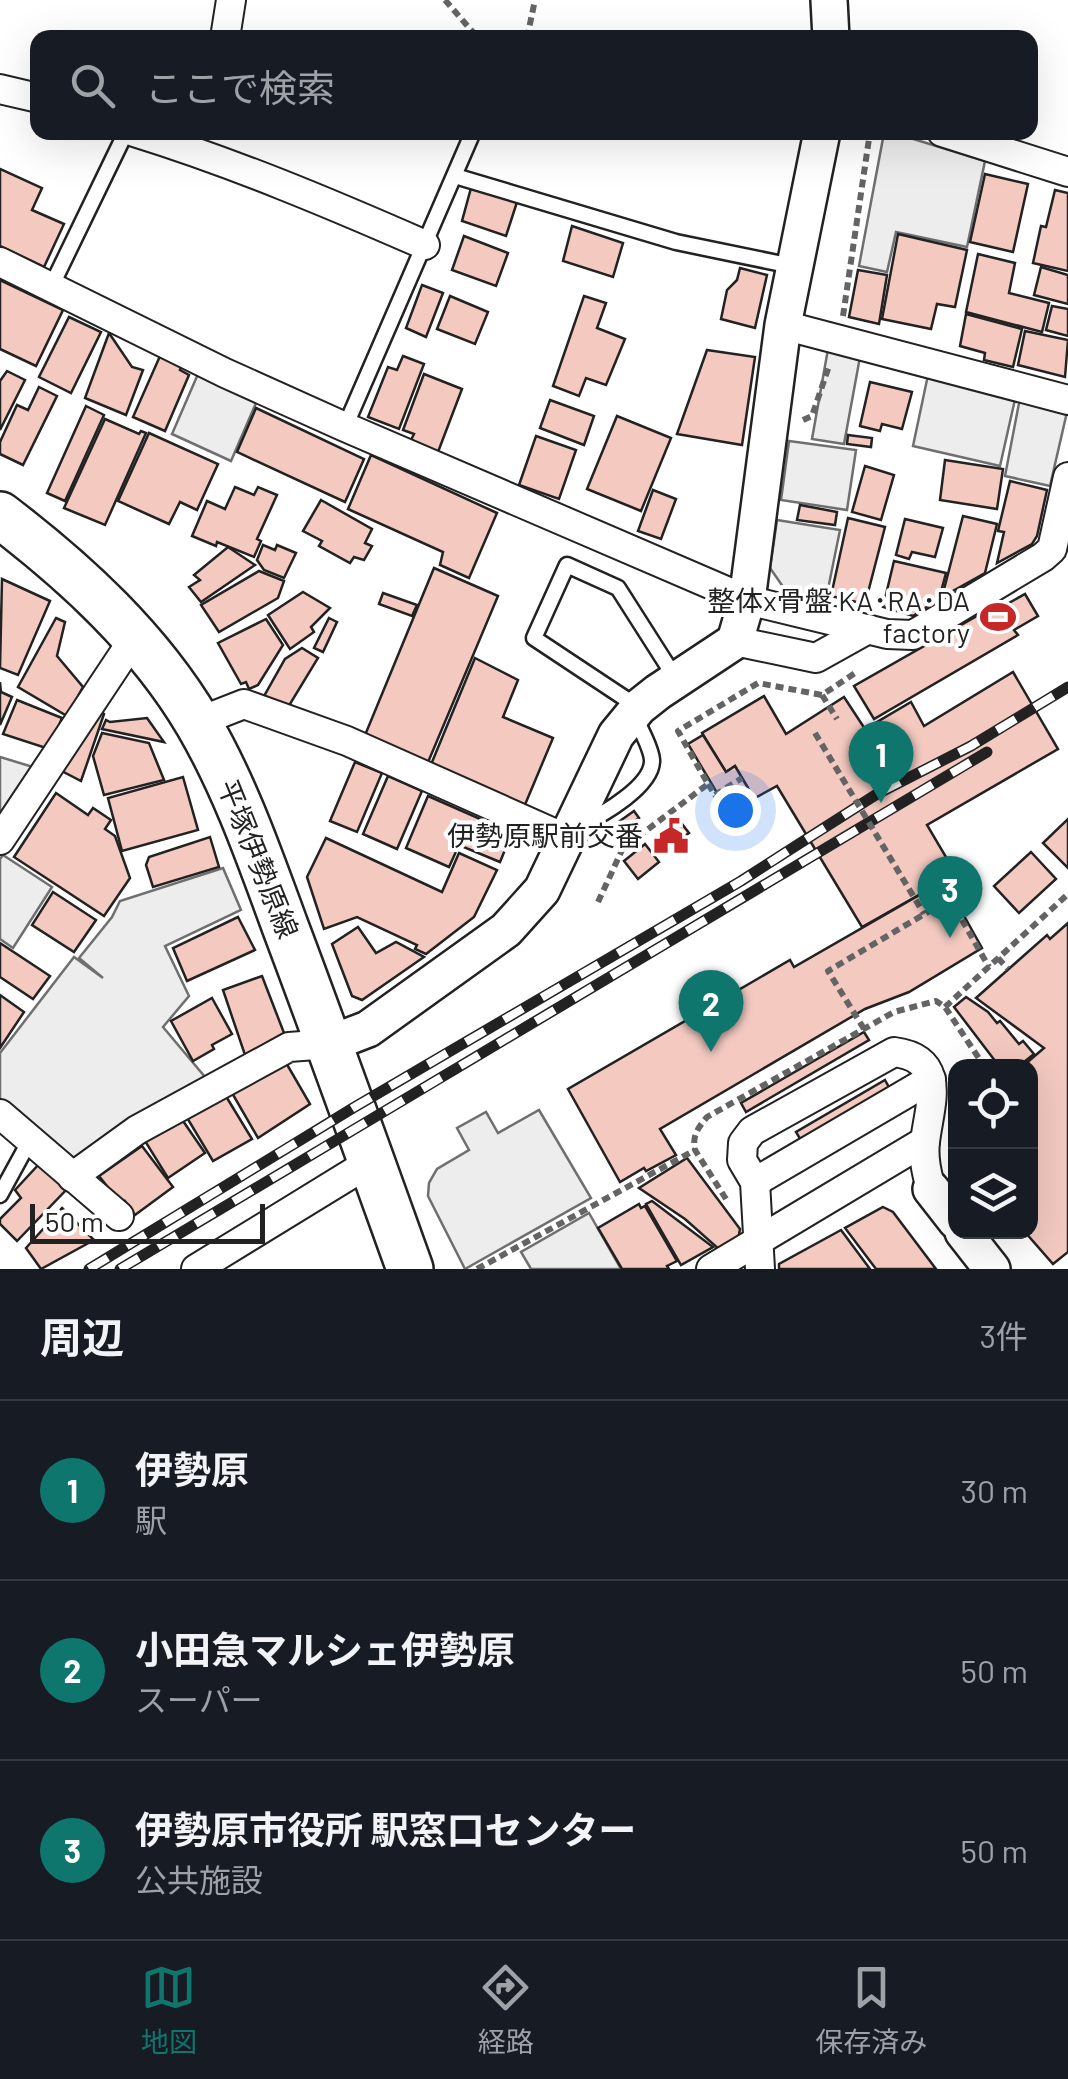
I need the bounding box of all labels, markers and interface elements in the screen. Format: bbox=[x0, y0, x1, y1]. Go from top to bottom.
search box bbox=[30, 30, 1038, 140]
icon: search bbox=[65, 58, 120, 113]
text: ここで検索 bbox=[145, 64, 335, 110]
place label: 整体x骨盤 KA･RA･DA factory bbox=[707, 583, 970, 649]
sports icon: 整体x骨盤 KA･RA･DA factory bbox=[979, 598, 1017, 636]
pin: 1 bbox=[848, 720, 914, 803]
street label: 平塚伊勢原線 bbox=[212, 774, 306, 943]
your location bbox=[710, 785, 761, 836]
public building icon: 伊勢原駅前交番 bbox=[652, 817, 690, 855]
place label: 伊勢原駅前交番 bbox=[447, 818, 643, 852]
pin: 3 bbox=[918, 856, 982, 938]
pin: 2 bbox=[678, 970, 744, 1052]
map controls bbox=[948, 1059, 1038, 1239]
button: locate bbox=[948, 1059, 1038, 1149]
button: layers bbox=[948, 1149, 1038, 1239]
scale bar bbox=[30, 1199, 265, 1244]
text: 50 m bbox=[45, 1204, 104, 1238]
text: 周辺 bbox=[40, 1311, 124, 1361]
text: 3件 bbox=[980, 1316, 1028, 1354]
text: 伊勢原 bbox=[135, 1446, 249, 1492]
text: 1 bbox=[67, 1471, 78, 1509]
text: 30 m bbox=[961, 1471, 1028, 1509]
text: 駅 bbox=[135, 1500, 167, 1538]
text: 小田急マルシェ伊勢原 bbox=[135, 1626, 515, 1672]
text: 2 bbox=[64, 1651, 81, 1689]
text: 50 m bbox=[961, 1651, 1028, 1689]
text: スーパー bbox=[135, 1680, 263, 1718]
text: 伊勢原市役所 駅窓口センター bbox=[135, 1806, 637, 1852]
text: 3 bbox=[64, 1831, 81, 1869]
text: 50 m bbox=[961, 1831, 1028, 1869]
text: 公共施設 bbox=[135, 1860, 263, 1898]
tab: 地図 bbox=[141, 1960, 197, 2060]
tab: 経路 bbox=[478, 1960, 534, 2060]
tab: 保存済み bbox=[815, 1960, 927, 2060]

